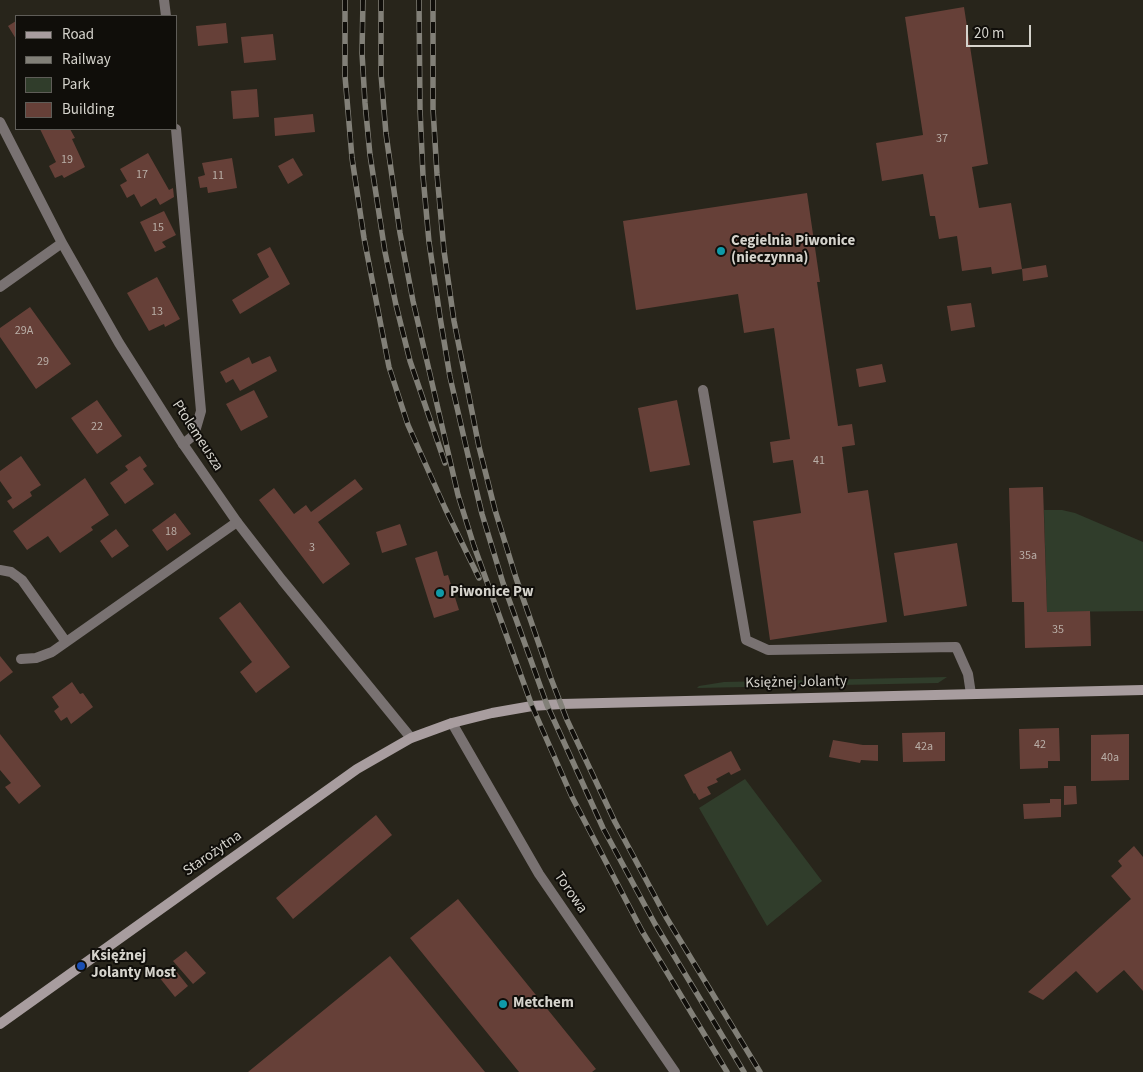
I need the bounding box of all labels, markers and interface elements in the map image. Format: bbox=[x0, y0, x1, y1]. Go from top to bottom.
legend bbox=[15, 15, 178, 130]
scale bar bbox=[968, 15, 1033, 47]
text: 20 m bbox=[974, 23, 1004, 44]
text: Road bbox=[62, 24, 94, 45]
text: Railway bbox=[62, 49, 111, 70]
text: Park bbox=[62, 74, 90, 95]
text: Building bbox=[62, 99, 114, 120]
house number: 37 bbox=[936, 132, 948, 146]
house number: 19 bbox=[61, 153, 73, 167]
house number: 17 bbox=[136, 168, 148, 182]
house number: 11 bbox=[212, 169, 224, 183]
house number: 15 bbox=[152, 221, 164, 235]
place label: Cegielnia Piwonice (nieczynna) bbox=[731, 233, 855, 268]
marker: Cegielnia Piwonice (nieczynna) bbox=[715, 245, 727, 257]
house number: 13 bbox=[151, 305, 163, 319]
house number: 29A bbox=[15, 324, 33, 338]
house number: 29 bbox=[37, 355, 49, 369]
street label: Ptolemeusza bbox=[167, 397, 227, 475]
house number: 22 bbox=[91, 420, 103, 434]
house number: 41 bbox=[813, 454, 825, 468]
house number: 18 bbox=[165, 525, 177, 539]
house number: 3 bbox=[309, 541, 315, 555]
house number: 35a bbox=[1019, 549, 1037, 563]
place label: Piwonice Pw bbox=[450, 584, 534, 602]
marker: Piwonice Pw bbox=[434, 587, 446, 599]
house number: 35 bbox=[1052, 623, 1064, 637]
street label: Księżnej Jolanty bbox=[745, 673, 847, 693]
house number: 42 bbox=[1034, 738, 1046, 752]
house number: 42a bbox=[915, 740, 933, 754]
house number: 40a bbox=[1101, 751, 1119, 765]
street label: Starożytna bbox=[180, 827, 246, 881]
street label: Torowa bbox=[549, 869, 591, 917]
place label: Księżnej Jolanty Most bbox=[91, 948, 176, 983]
marker: Księżnej Jolanty Most bbox=[75, 960, 87, 972]
place label: Metchem bbox=[513, 995, 574, 1013]
marker: Metchem bbox=[497, 998, 509, 1010]

